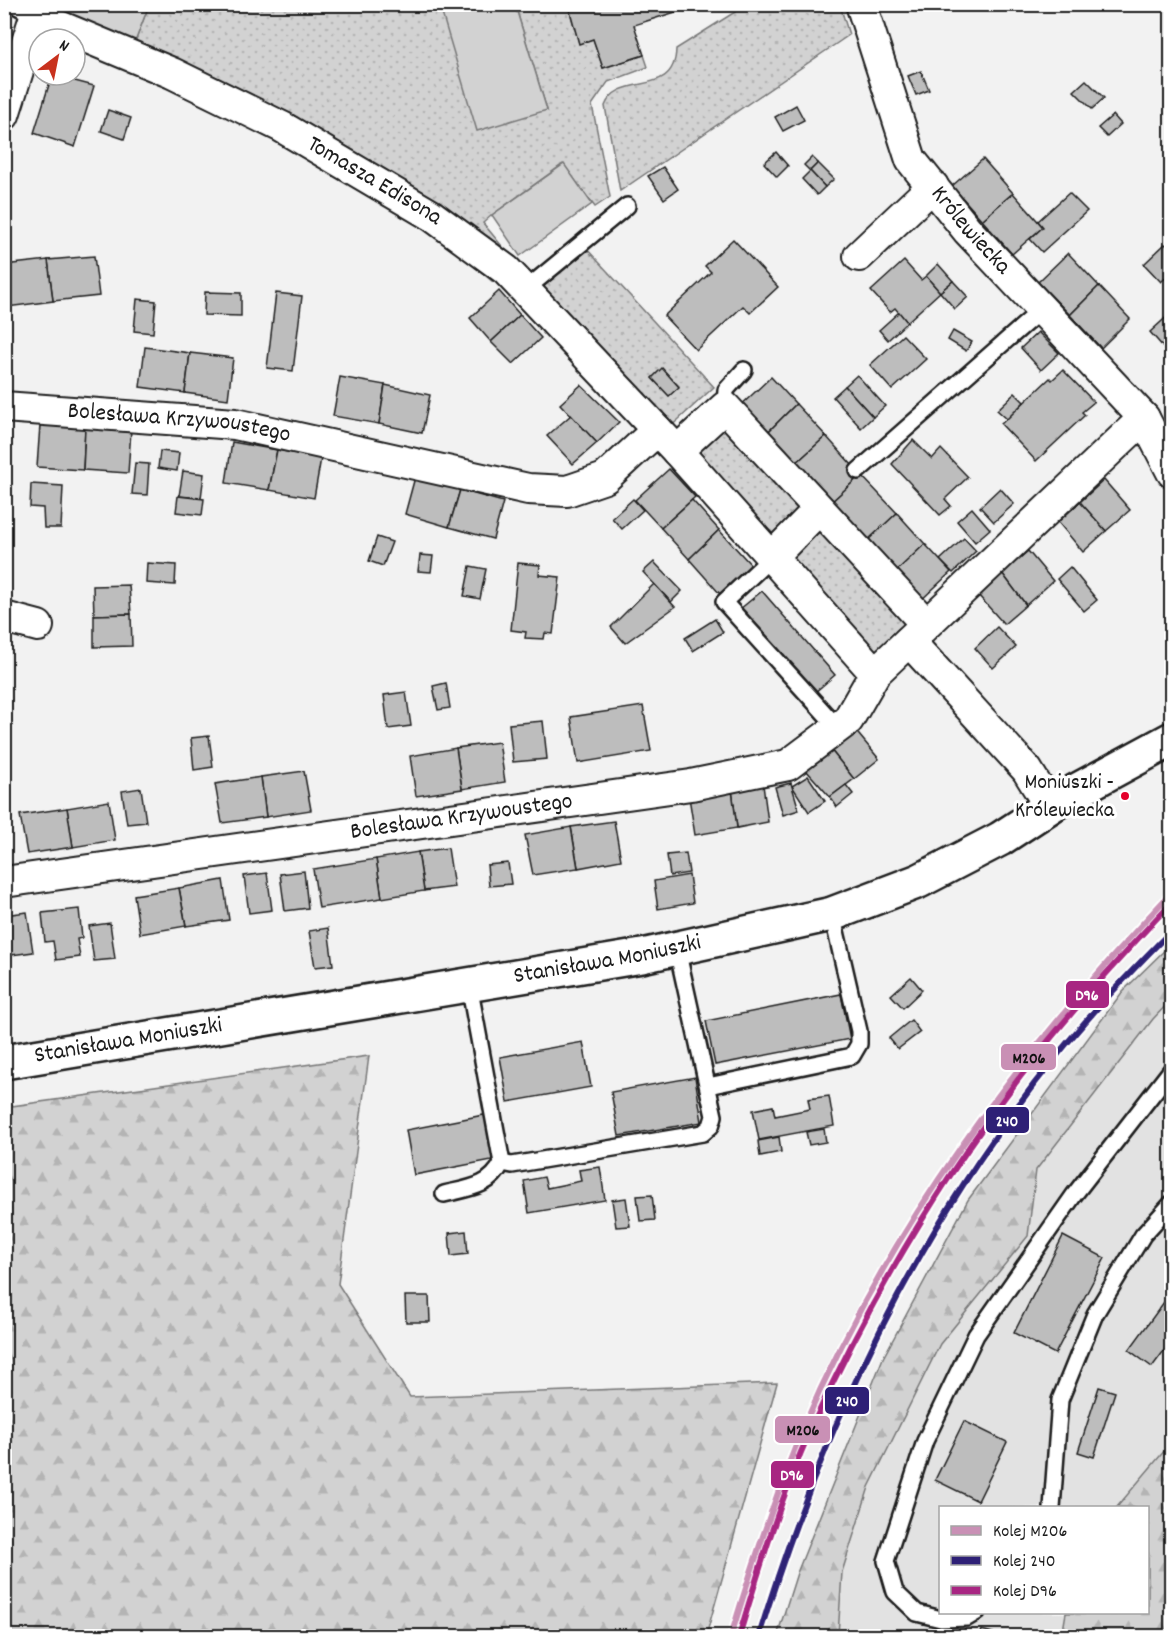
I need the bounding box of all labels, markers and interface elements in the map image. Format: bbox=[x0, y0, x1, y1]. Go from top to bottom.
north arrow bbox=[27, 27, 87, 87]
text: N bbox=[54, 35, 73, 58]
street label: Tomasza Edisona bbox=[300, 128, 450, 235]
street label: Królewiecka bbox=[922, 179, 1019, 283]
street label: Bolesława Krzywoustego bbox=[67, 395, 294, 453]
place label: Moniuszki - Królewiecka bbox=[1015, 768, 1115, 827]
street label: Bolesława Krzywoustego bbox=[348, 785, 575, 850]
marker: Moniuszki - Królewiecka bbox=[1119, 790, 1131, 802]
street label: Stanisława Moniuszki bbox=[511, 926, 705, 994]
line badge: D96 bbox=[1065, 980, 1110, 1009]
text: D96 bbox=[1075, 985, 1099, 1008]
street label: Stanisława Moniuszki bbox=[32, 1009, 225, 1074]
line badge: M206 bbox=[1000, 1043, 1057, 1071]
text: M206 bbox=[1013, 1048, 1046, 1071]
line badge: 240 bbox=[985, 1106, 1030, 1134]
text: 240 bbox=[996, 1111, 1018, 1134]
line badge: 240 bbox=[824, 1386, 870, 1415]
text: 240 bbox=[836, 1391, 858, 1414]
line badge: M206 bbox=[774, 1415, 831, 1444]
text: M206 bbox=[787, 1420, 820, 1443]
line badge: D96 bbox=[770, 1460, 815, 1489]
text: D96 bbox=[780, 1465, 804, 1488]
legend bbox=[939, 1506, 1149, 1614]
text: Kolej M206 bbox=[993, 1520, 1067, 1545]
text: Kolej 240 bbox=[993, 1550, 1056, 1575]
text: Kolej D96 bbox=[993, 1580, 1057, 1605]

